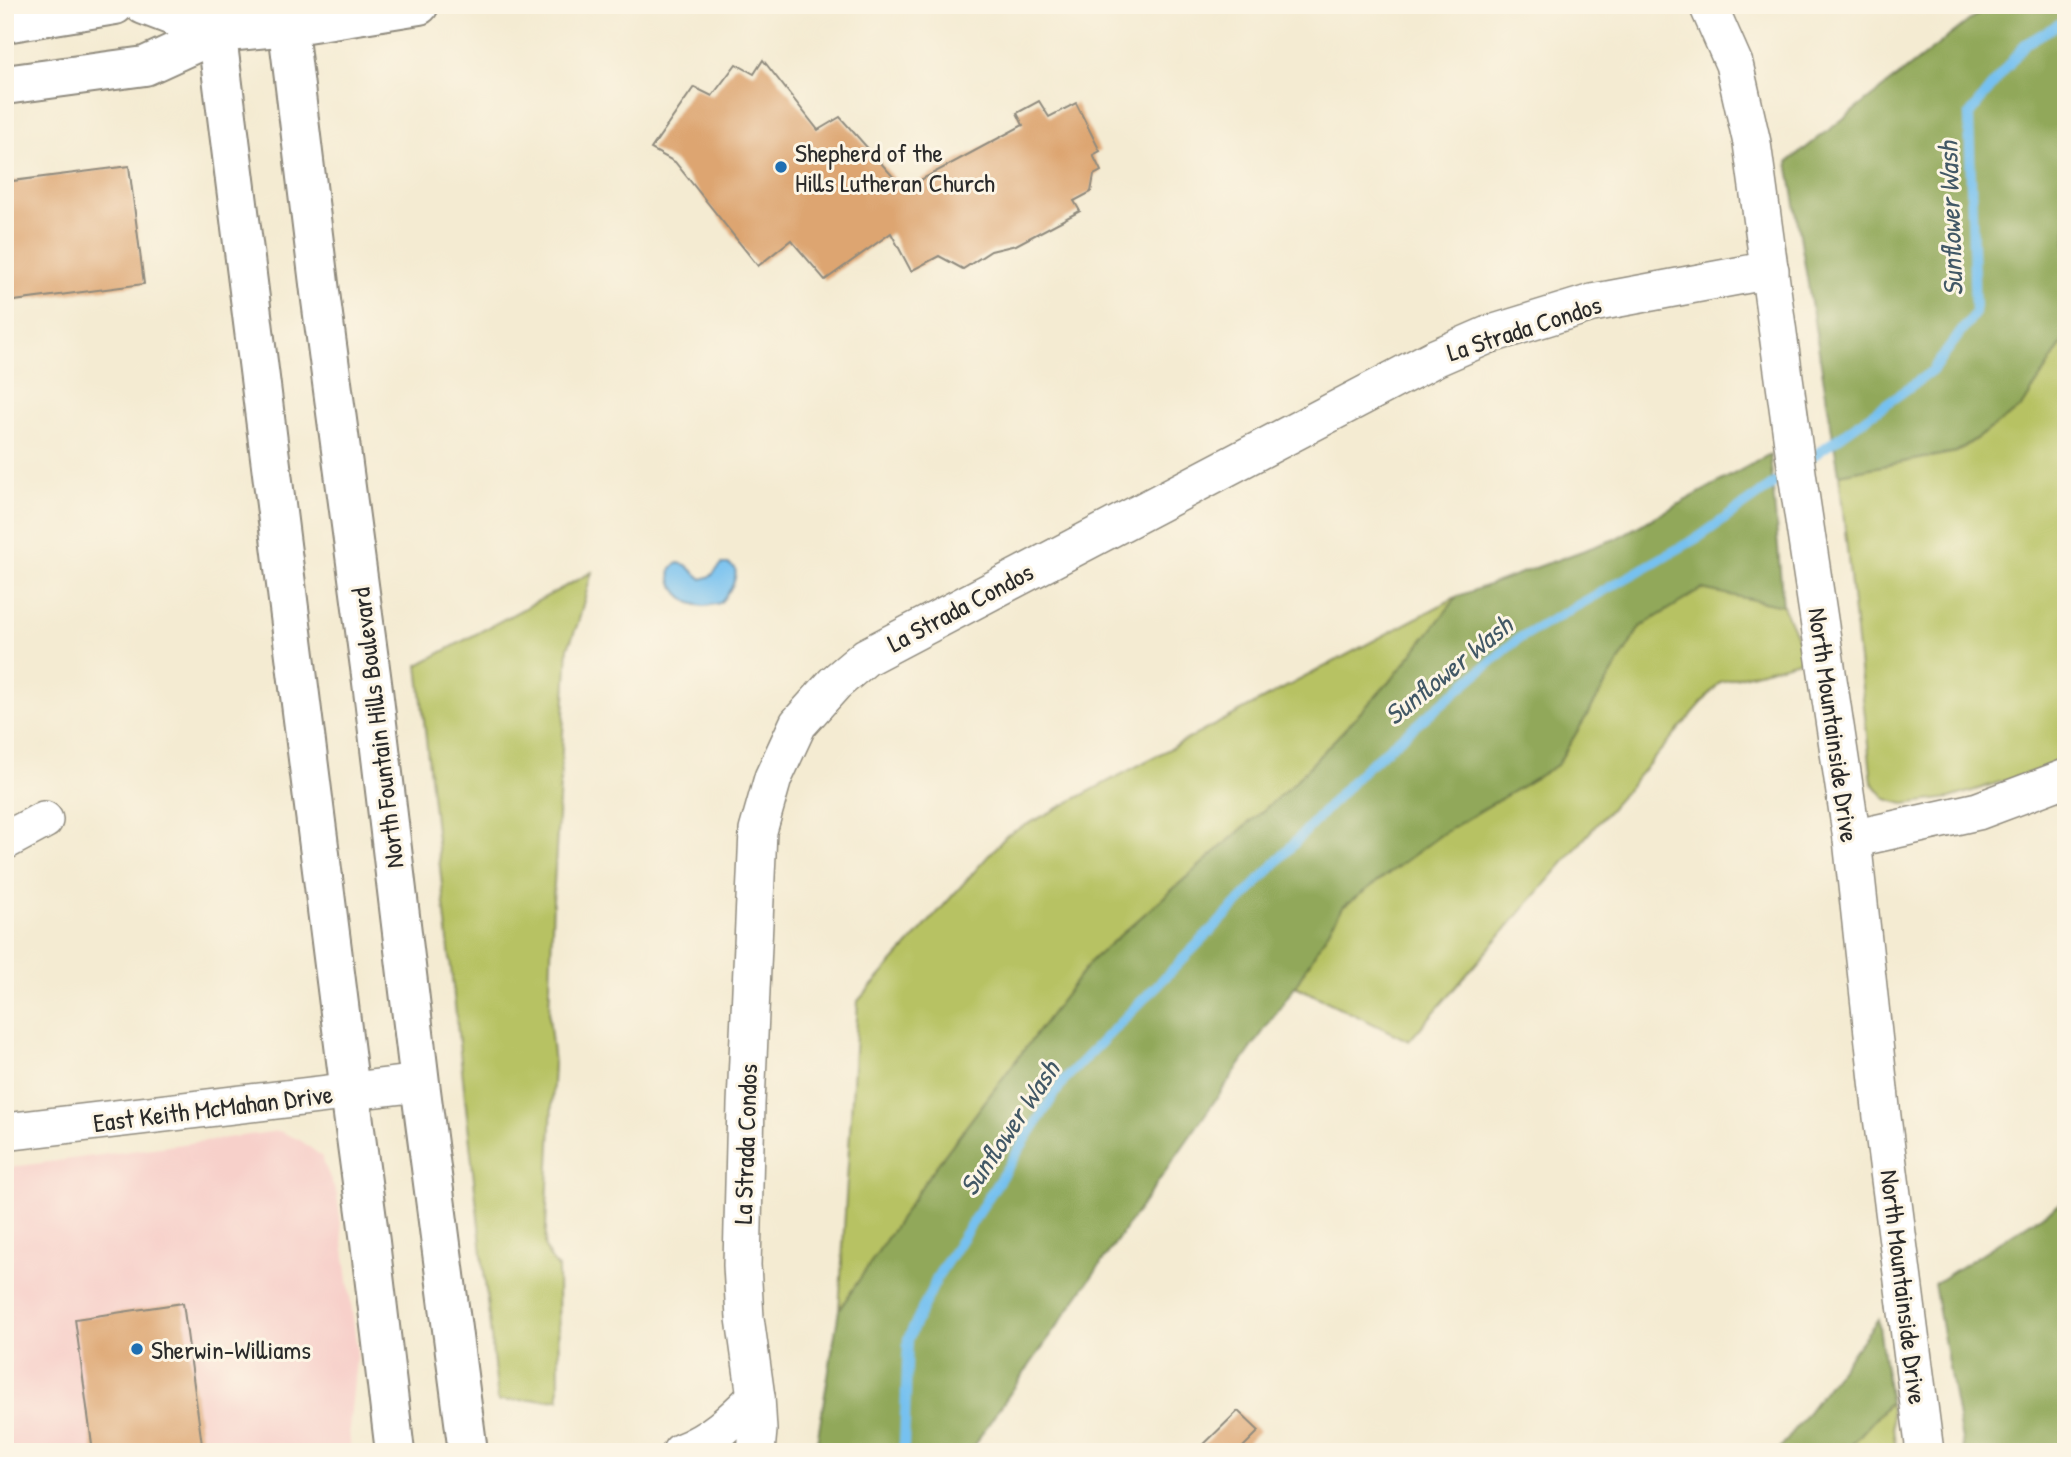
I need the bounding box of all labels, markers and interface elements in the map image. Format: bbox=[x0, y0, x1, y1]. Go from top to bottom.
place label: Shepherd of the Hills Lutheran Church bbox=[795, 135, 995, 200]
water label: Sunflower Wash bbox=[1928, 139, 1972, 297]
marker: Shepherd of the Hills Lutheran Church bbox=[773, 159, 789, 175]
street label: La Strada Condos bbox=[1442, 287, 1606, 369]
street label: La Strada Condos bbox=[881, 554, 1039, 660]
street label: North Fountain Hills Boulevard bbox=[342, 586, 412, 870]
water label: Sunflower Wash bbox=[1376, 605, 1522, 733]
street label: North Mountainside Drive bbox=[1800, 606, 1868, 844]
water label: Sunflower Wash bbox=[950, 1052, 1069, 1203]
street label: La Strada Condos bbox=[725, 1063, 765, 1225]
street label: East Keith McMahan Drive bbox=[91, 1076, 335, 1140]
street label: North Mountainside Drive bbox=[1872, 1168, 1936, 1406]
place label: Sherwin-Williams bbox=[151, 1332, 311, 1367]
marker: Sherwin-Williams bbox=[129, 1341, 145, 1357]

